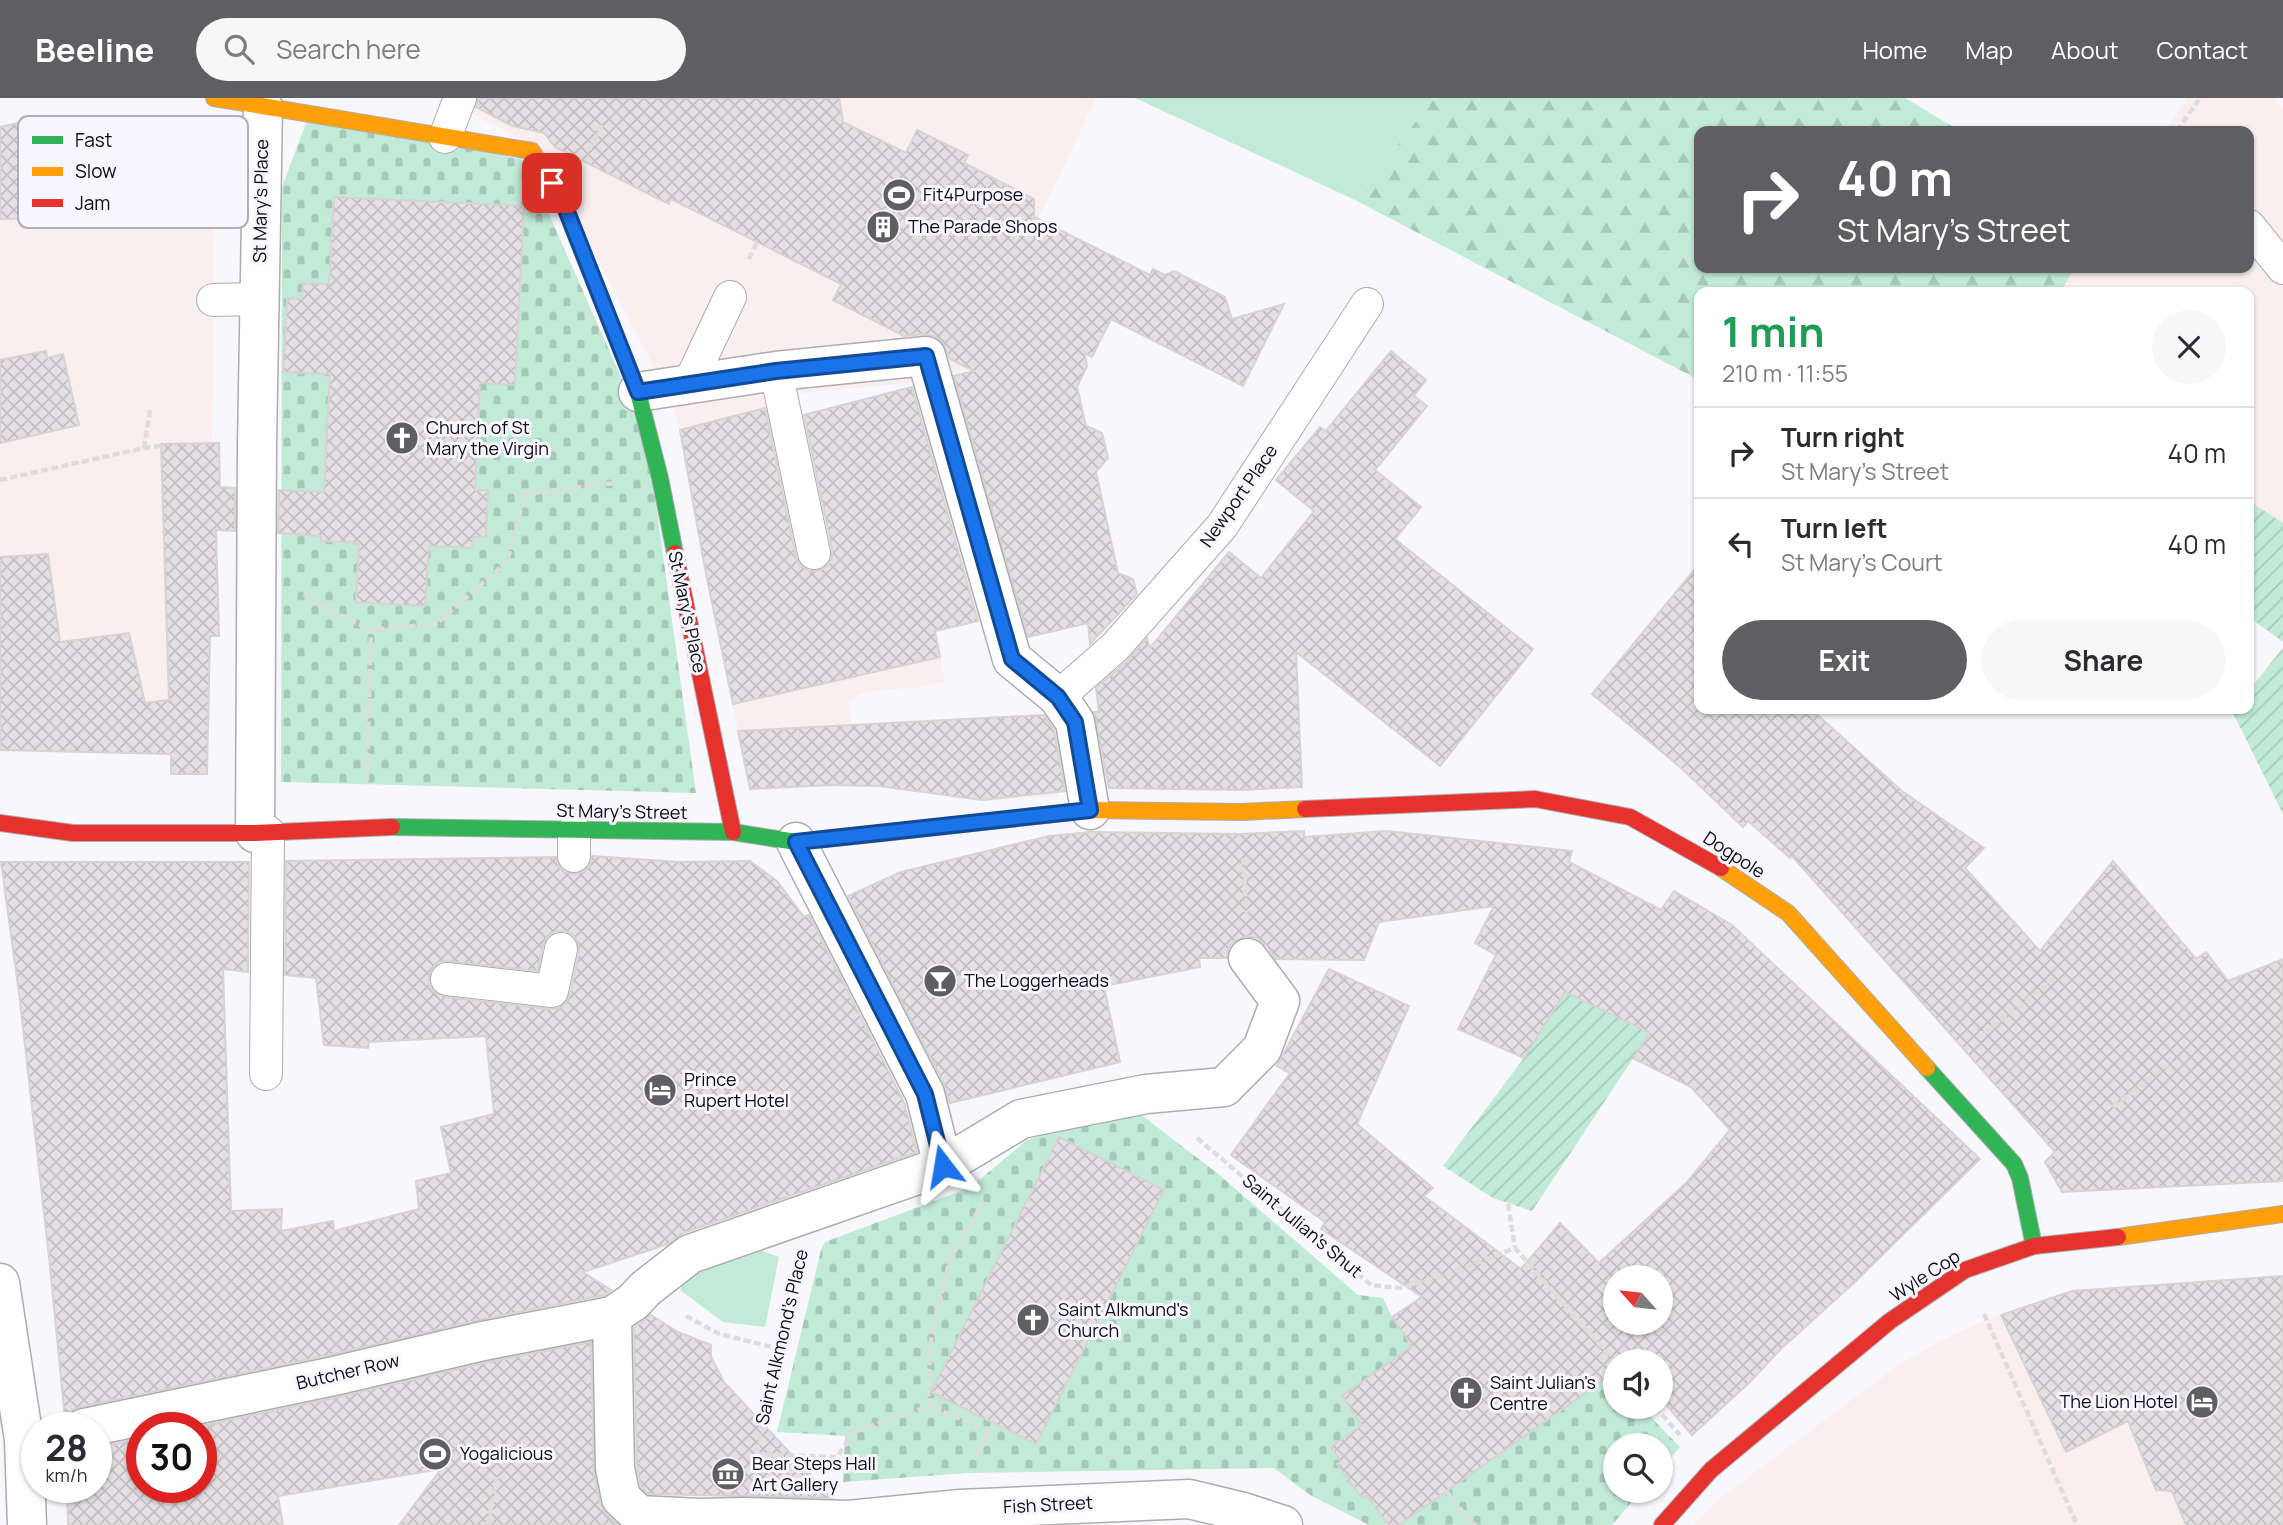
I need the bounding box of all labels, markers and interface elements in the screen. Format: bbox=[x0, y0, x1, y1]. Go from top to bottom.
search box bbox=[196, 18, 686, 81]
text: Beeline bbox=[35, 27, 154, 72]
icon: search bbox=[220, 30, 258, 68]
text: Search here bbox=[276, 31, 421, 67]
text: Home bbox=[1862, 33, 1927, 66]
text: Map bbox=[1965, 33, 2013, 66]
text: About bbox=[2051, 33, 2119, 66]
text: Contact bbox=[2157, 33, 2248, 66]
legend bbox=[18, 116, 248, 228]
text: Fast bbox=[75, 127, 112, 153]
street label: St Mary's Place bbox=[247, 139, 273, 263]
text: 40 m bbox=[1837, 144, 1953, 211]
pin bbox=[522, 153, 582, 213]
icon: right bbox=[1722, 154, 1813, 245]
text: Slow bbox=[75, 158, 117, 184]
icon: arrive bbox=[533, 164, 571, 202]
sports icon: Fit4Purpose bbox=[880, 176, 918, 214]
place label: Fit4Purpose bbox=[923, 182, 1023, 206]
text: Jam bbox=[75, 190, 110, 216]
building icon: The Parade Shops bbox=[864, 208, 902, 246]
text: St Mary's Street bbox=[1837, 208, 2071, 252]
place label: The Parade Shops bbox=[908, 214, 1057, 238]
text: 1 min bbox=[1722, 302, 1825, 360]
button: close bbox=[2152, 310, 2226, 384]
text: 210 m · 11:55 bbox=[1722, 357, 1848, 389]
place label: Church of St Mary the Virgin bbox=[426, 415, 549, 460]
church icon: Church of St Mary the Virgin bbox=[383, 419, 421, 457]
text: Turn right bbox=[1781, 419, 1905, 455]
icon: right bbox=[1722, 434, 1760, 472]
text: 40 m bbox=[2168, 435, 2226, 471]
street label: Newport Place bbox=[1194, 439, 1282, 552]
text: St Mary's Street bbox=[1781, 455, 1949, 487]
text: Turn left bbox=[1781, 510, 1888, 546]
icon: left bbox=[1722, 525, 1760, 563]
text: 40 m bbox=[2168, 526, 2226, 562]
text: St Mary's Court bbox=[1781, 546, 1943, 578]
street label: St Mary's Place bbox=[663, 549, 713, 675]
button: Exit bbox=[1722, 620, 1967, 700]
button: Share bbox=[1981, 620, 2226, 700]
street label: St Mary's Street bbox=[556, 798, 688, 824]
street label: Dogpole bbox=[1699, 825, 1770, 883]
bar icon: The Loggerheads bbox=[921, 962, 959, 1000]
place label: The Loggerheads bbox=[964, 968, 1109, 992]
place label: Prince Rupert Hotel bbox=[684, 1067, 789, 1112]
hotel icon: Prince Rupert Hotel bbox=[641, 1071, 679, 1109]
position arrow bbox=[906, 1129, 980, 1203]
street label: Saint Julian's Shut bbox=[1238, 1168, 1368, 1282]
street label: Wyle Cop bbox=[1885, 1244, 1964, 1307]
street label: Saint Alkmond's Place bbox=[749, 1247, 813, 1427]
north arrow bbox=[1603, 1265, 1673, 1335]
map controls bbox=[1603, 1265, 1673, 1503]
place label: Saint Alkmund's Church bbox=[1058, 1297, 1188, 1342]
church icon: Saint Alkmund's Church bbox=[1014, 1301, 1052, 1339]
street label: Butcher Row bbox=[294, 1347, 402, 1395]
button: sound bbox=[1603, 1349, 1673, 1419]
place label: Saint Julian's Centre bbox=[1490, 1370, 1596, 1415]
church icon: Saint Julian's Centre bbox=[1447, 1374, 1485, 1412]
hotel icon: The Lion Hotel bbox=[2183, 1383, 2221, 1421]
place label: The Lion Hotel bbox=[2060, 1389, 2178, 1413]
speed limit sign: 30 bbox=[126, 1412, 217, 1503]
text: 28 bbox=[45, 1424, 88, 1472]
button: search bbox=[1603, 1433, 1673, 1503]
sports icon: Yogalicious bbox=[416, 1435, 454, 1473]
place label: Yogalicious bbox=[460, 1441, 553, 1465]
place label: Bear Steps Hall Art Gallery bbox=[752, 1451, 876, 1496]
museum icon: Bear Steps Hall Art Gallery bbox=[709, 1455, 747, 1493]
text: km/h bbox=[46, 1463, 87, 1487]
street label: Fish Street bbox=[1002, 1490, 1093, 1518]

